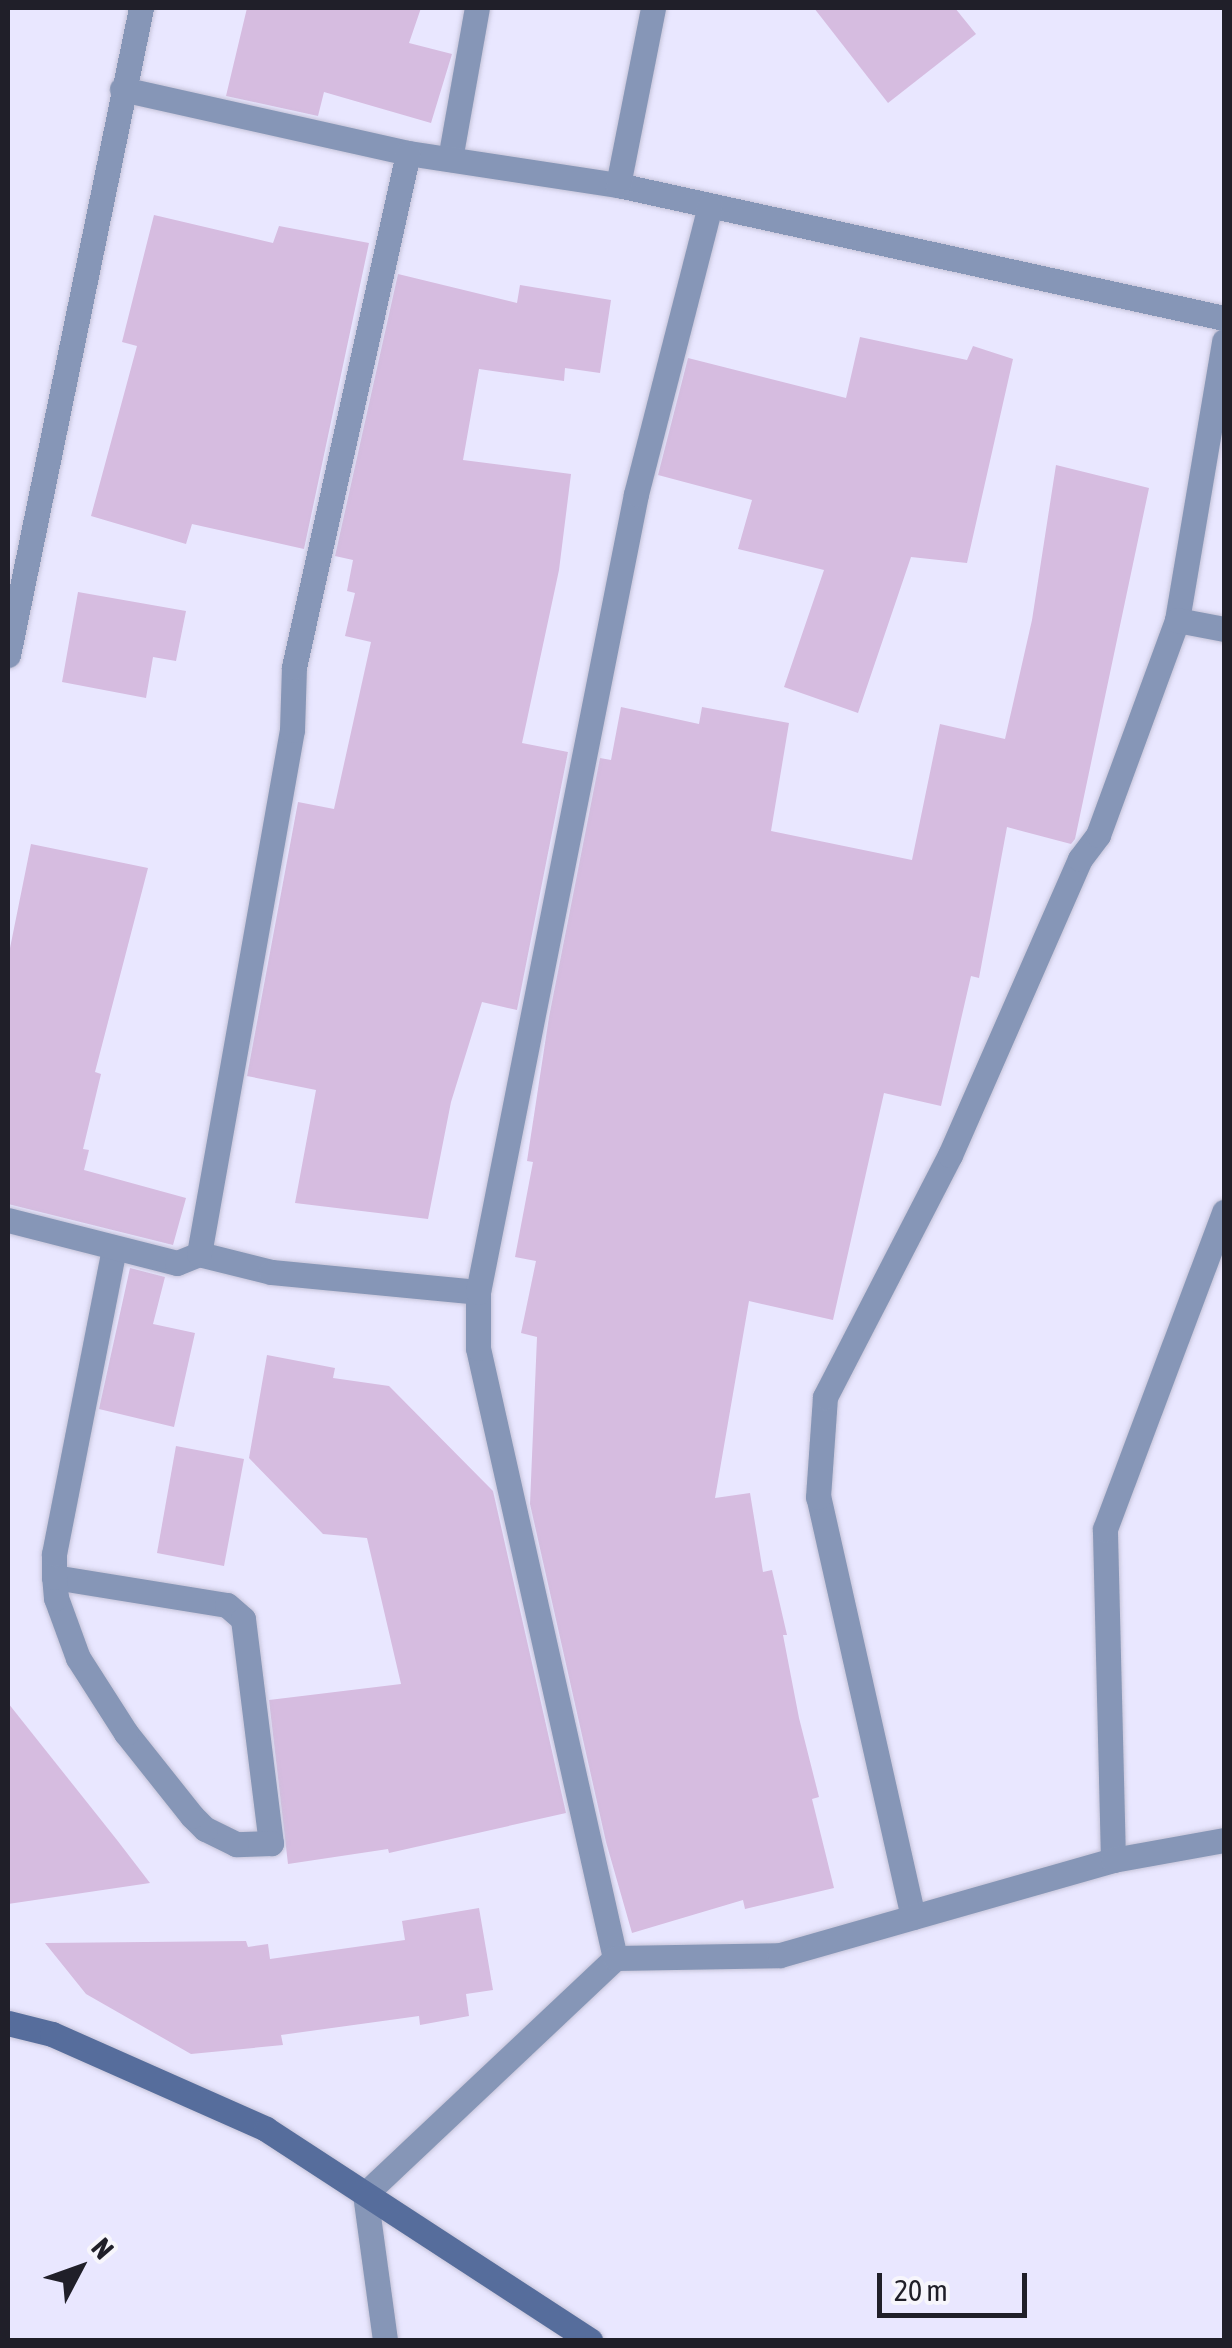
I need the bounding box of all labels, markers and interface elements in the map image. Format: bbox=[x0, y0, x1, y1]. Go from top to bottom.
north arrow bbox=[30, 2218, 130, 2318]
text: N bbox=[85, 2232, 120, 2265]
scale bar bbox=[882, 2253, 1032, 2315]
text: 20 m bbox=[894, 2273, 948, 2307]

